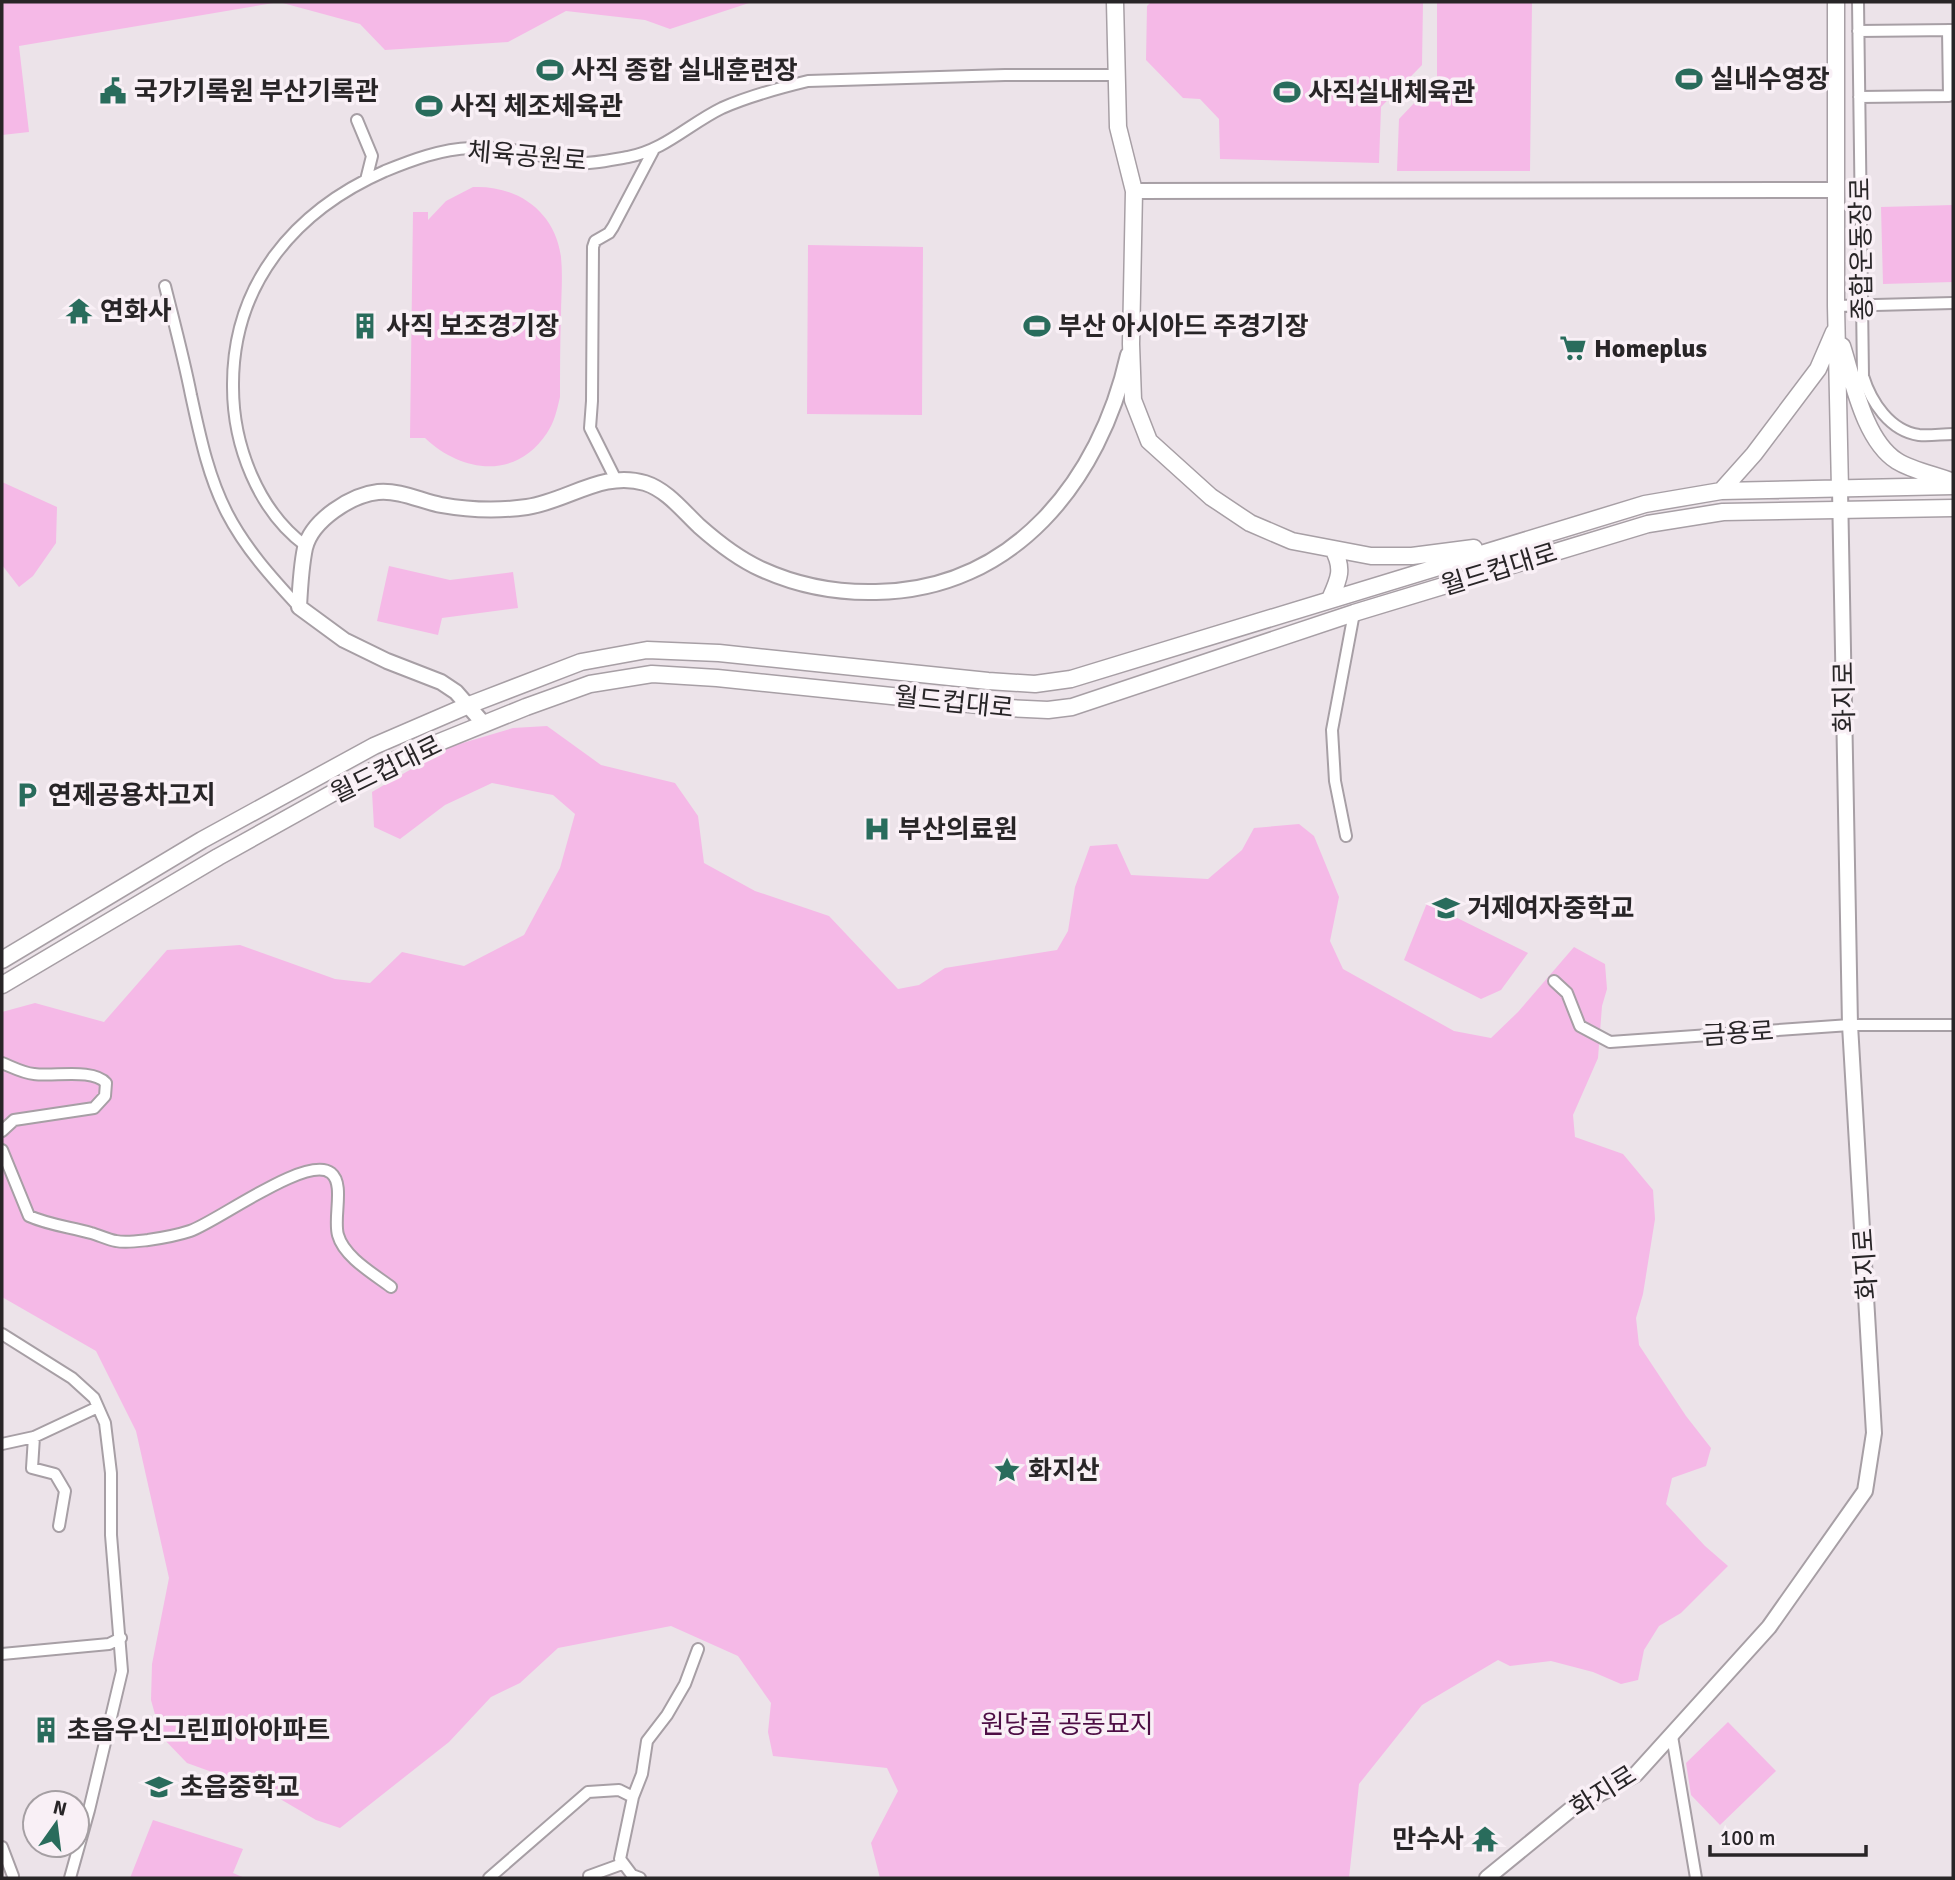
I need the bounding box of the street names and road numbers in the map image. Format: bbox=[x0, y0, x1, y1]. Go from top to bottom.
street label: 체육공원로 bbox=[466, 136, 588, 178]
street label: 종합운동장로 bbox=[1845, 177, 1879, 321]
street label: 월드컵대로 bbox=[1437, 537, 1561, 603]
street label: 화지로 bbox=[1828, 661, 1862, 733]
street label: 월드컵대로 bbox=[893, 681, 1015, 725]
street label: 월드컵대로 bbox=[326, 729, 447, 810]
street label: 금용로 bbox=[1701, 1016, 1775, 1052]
street label: 화지로 bbox=[1848, 1227, 1884, 1301]
street label: 화지로 bbox=[1565, 1759, 1642, 1824]

